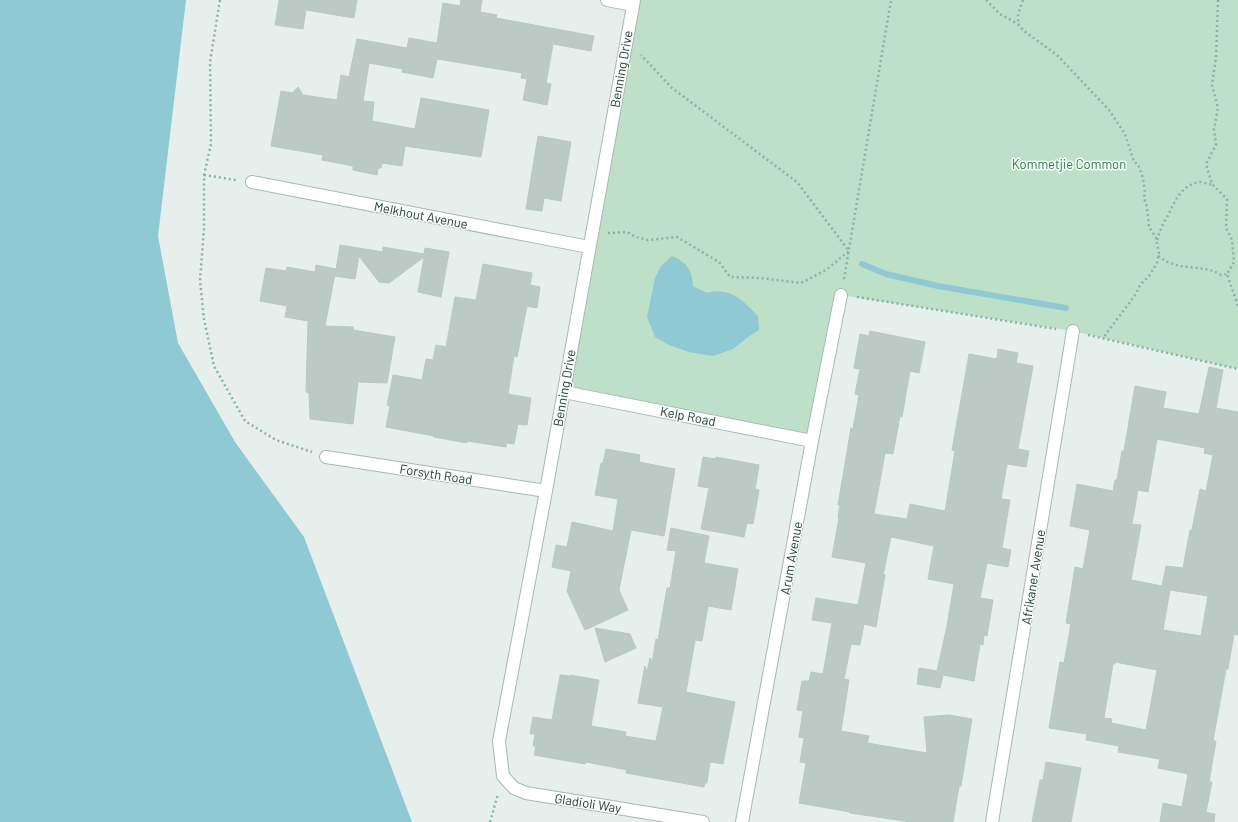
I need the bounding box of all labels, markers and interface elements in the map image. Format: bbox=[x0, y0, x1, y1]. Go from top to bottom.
street label: Benning Drive bbox=[606, 29, 636, 109]
park label: Kommetjie Common bbox=[1012, 156, 1126, 172]
street label: Melkhout Avenue bbox=[373, 198, 469, 232]
street label: Benning Drive bbox=[549, 348, 579, 428]
street label: Kelp Road bbox=[659, 403, 717, 429]
street label: Forsyth Road bbox=[398, 460, 474, 488]
street label: Arum Avenue bbox=[777, 520, 805, 596]
street label: Afrikaner Avenue bbox=[1018, 528, 1048, 626]
street label: Gladioli Way bbox=[553, 790, 623, 816]

